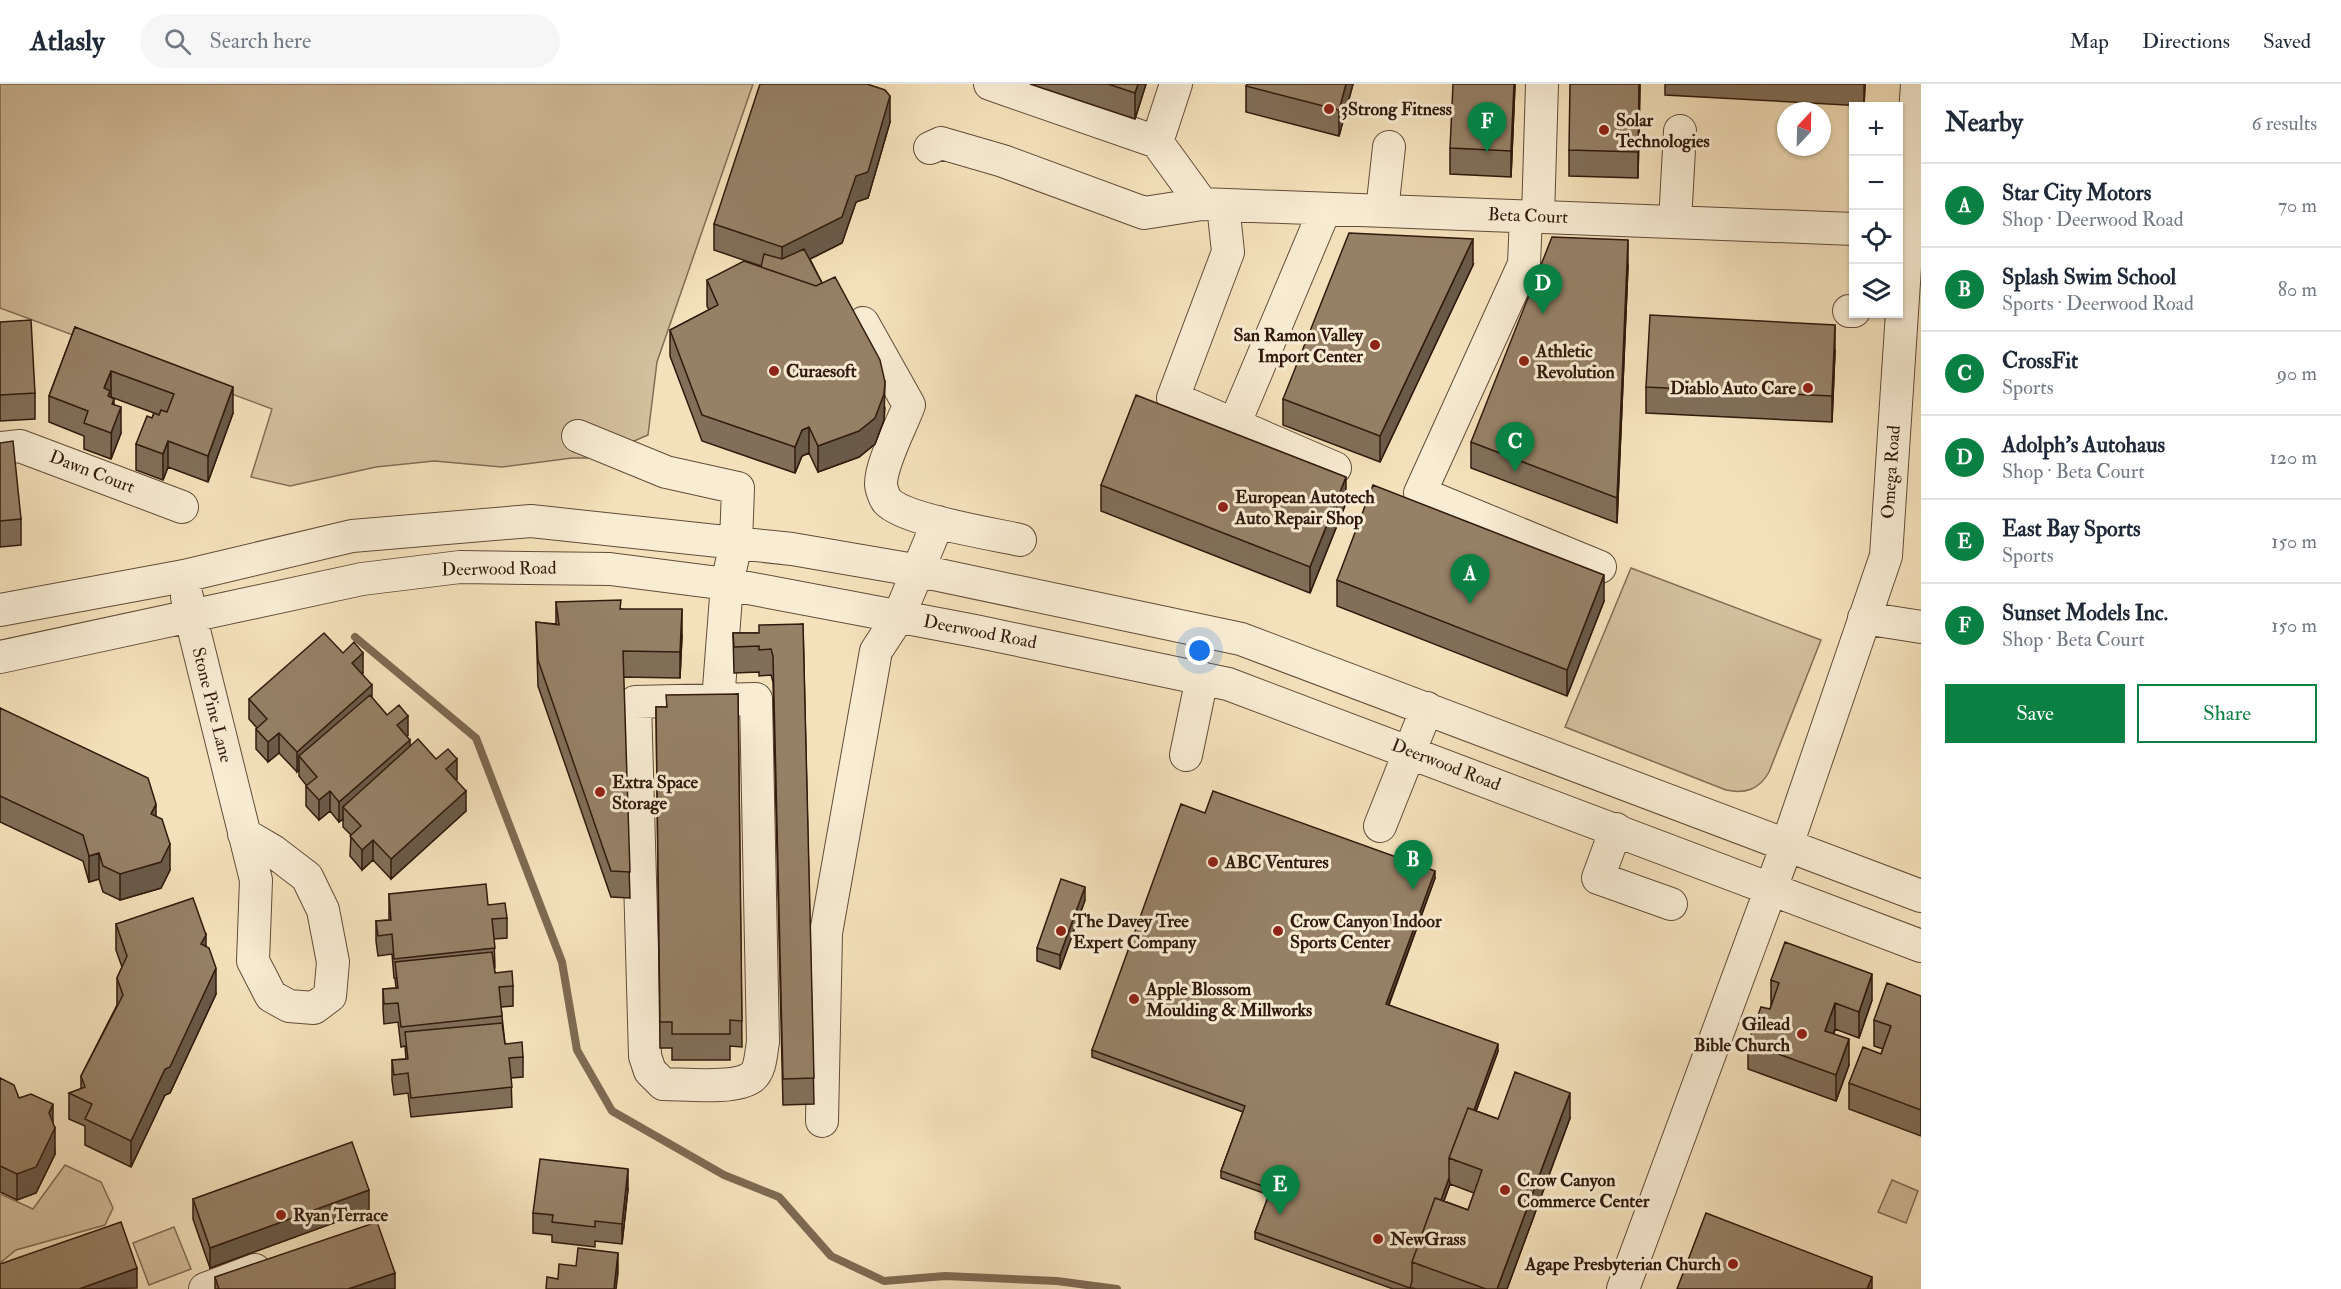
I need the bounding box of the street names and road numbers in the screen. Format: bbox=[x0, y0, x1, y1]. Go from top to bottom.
street label: Beta Court bbox=[1488, 203, 1569, 229]
street label: Omega Road bbox=[1876, 424, 1906, 520]
street label: Dawn Court bbox=[46, 445, 138, 499]
street label: Deerwood Road bbox=[441, 556, 557, 582]
street label: Deerwood Road bbox=[921, 610, 1039, 654]
street label: Stone Pine Lane bbox=[187, 645, 238, 766]
street label: Deerwood Road bbox=[1388, 734, 1504, 796]

